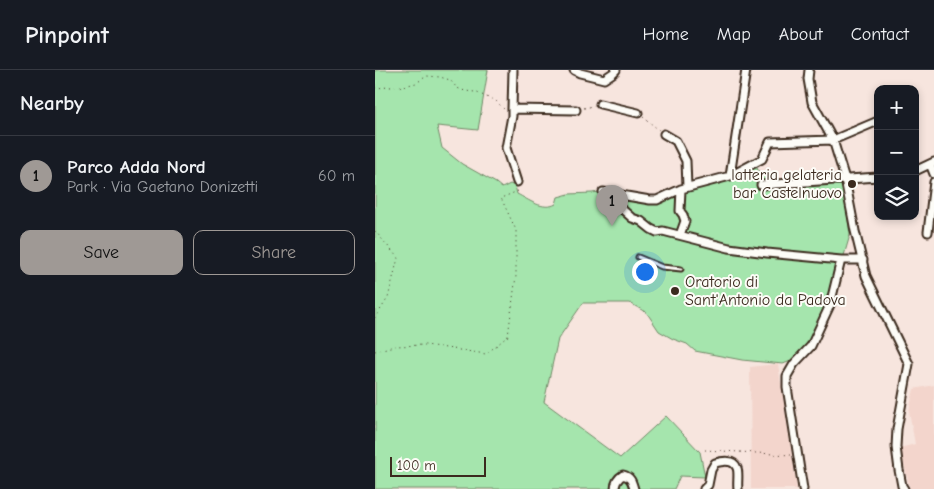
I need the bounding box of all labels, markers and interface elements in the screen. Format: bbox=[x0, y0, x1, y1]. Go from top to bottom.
text: Pinpoint bbox=[25, 21, 109, 49]
text: Home bbox=[642, 24, 689, 45]
text: Map bbox=[717, 24, 751, 45]
text: About bbox=[779, 24, 823, 45]
text: Contact bbox=[851, 24, 909, 45]
map controls bbox=[874, 85, 919, 220]
button: + bbox=[874, 85, 919, 130]
text: Nearby bbox=[20, 91, 84, 115]
button: − bbox=[874, 130, 919, 175]
text: Parco Adda Nord bbox=[67, 156, 206, 178]
place label: latteria gelateria bar Castelnuovo bbox=[731, 166, 842, 202]
text: 1 bbox=[33, 167, 39, 185]
text: 60 m bbox=[318, 167, 355, 185]
button: layers bbox=[874, 175, 919, 220]
text: Park · Via Gaetano Donizetti bbox=[67, 178, 258, 196]
marker: latteria gelateria bar Castelnuovo bbox=[846, 178, 858, 190]
pin: 1 bbox=[596, 185, 628, 226]
button: Save bbox=[20, 230, 183, 275]
button: Share bbox=[193, 230, 355, 275]
your location bbox=[632, 259, 658, 285]
place label: Oratorio di Sant'Antonio da Padova bbox=[685, 273, 846, 309]
marker: Oratorio di Sant'Antonio da Padova bbox=[669, 285, 681, 297]
scale bar bbox=[390, 454, 486, 477]
text: 100 m bbox=[397, 457, 436, 474]

